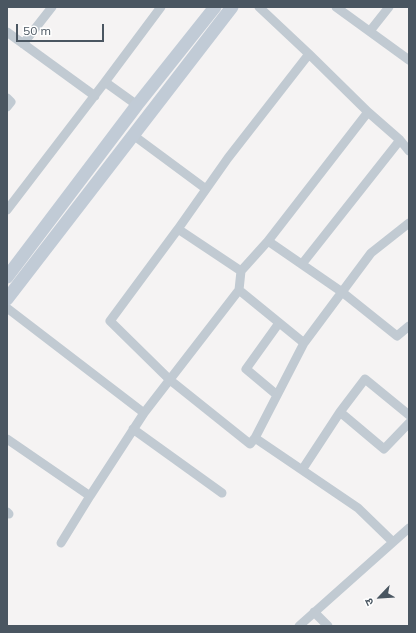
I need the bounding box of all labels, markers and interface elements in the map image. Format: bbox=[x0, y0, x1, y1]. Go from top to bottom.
scale bar bbox=[18, 16, 106, 42]
text: 50 m bbox=[23, 23, 51, 38]
north arrow bbox=[360, 577, 400, 617]
text: उ bbox=[361, 596, 377, 608]

